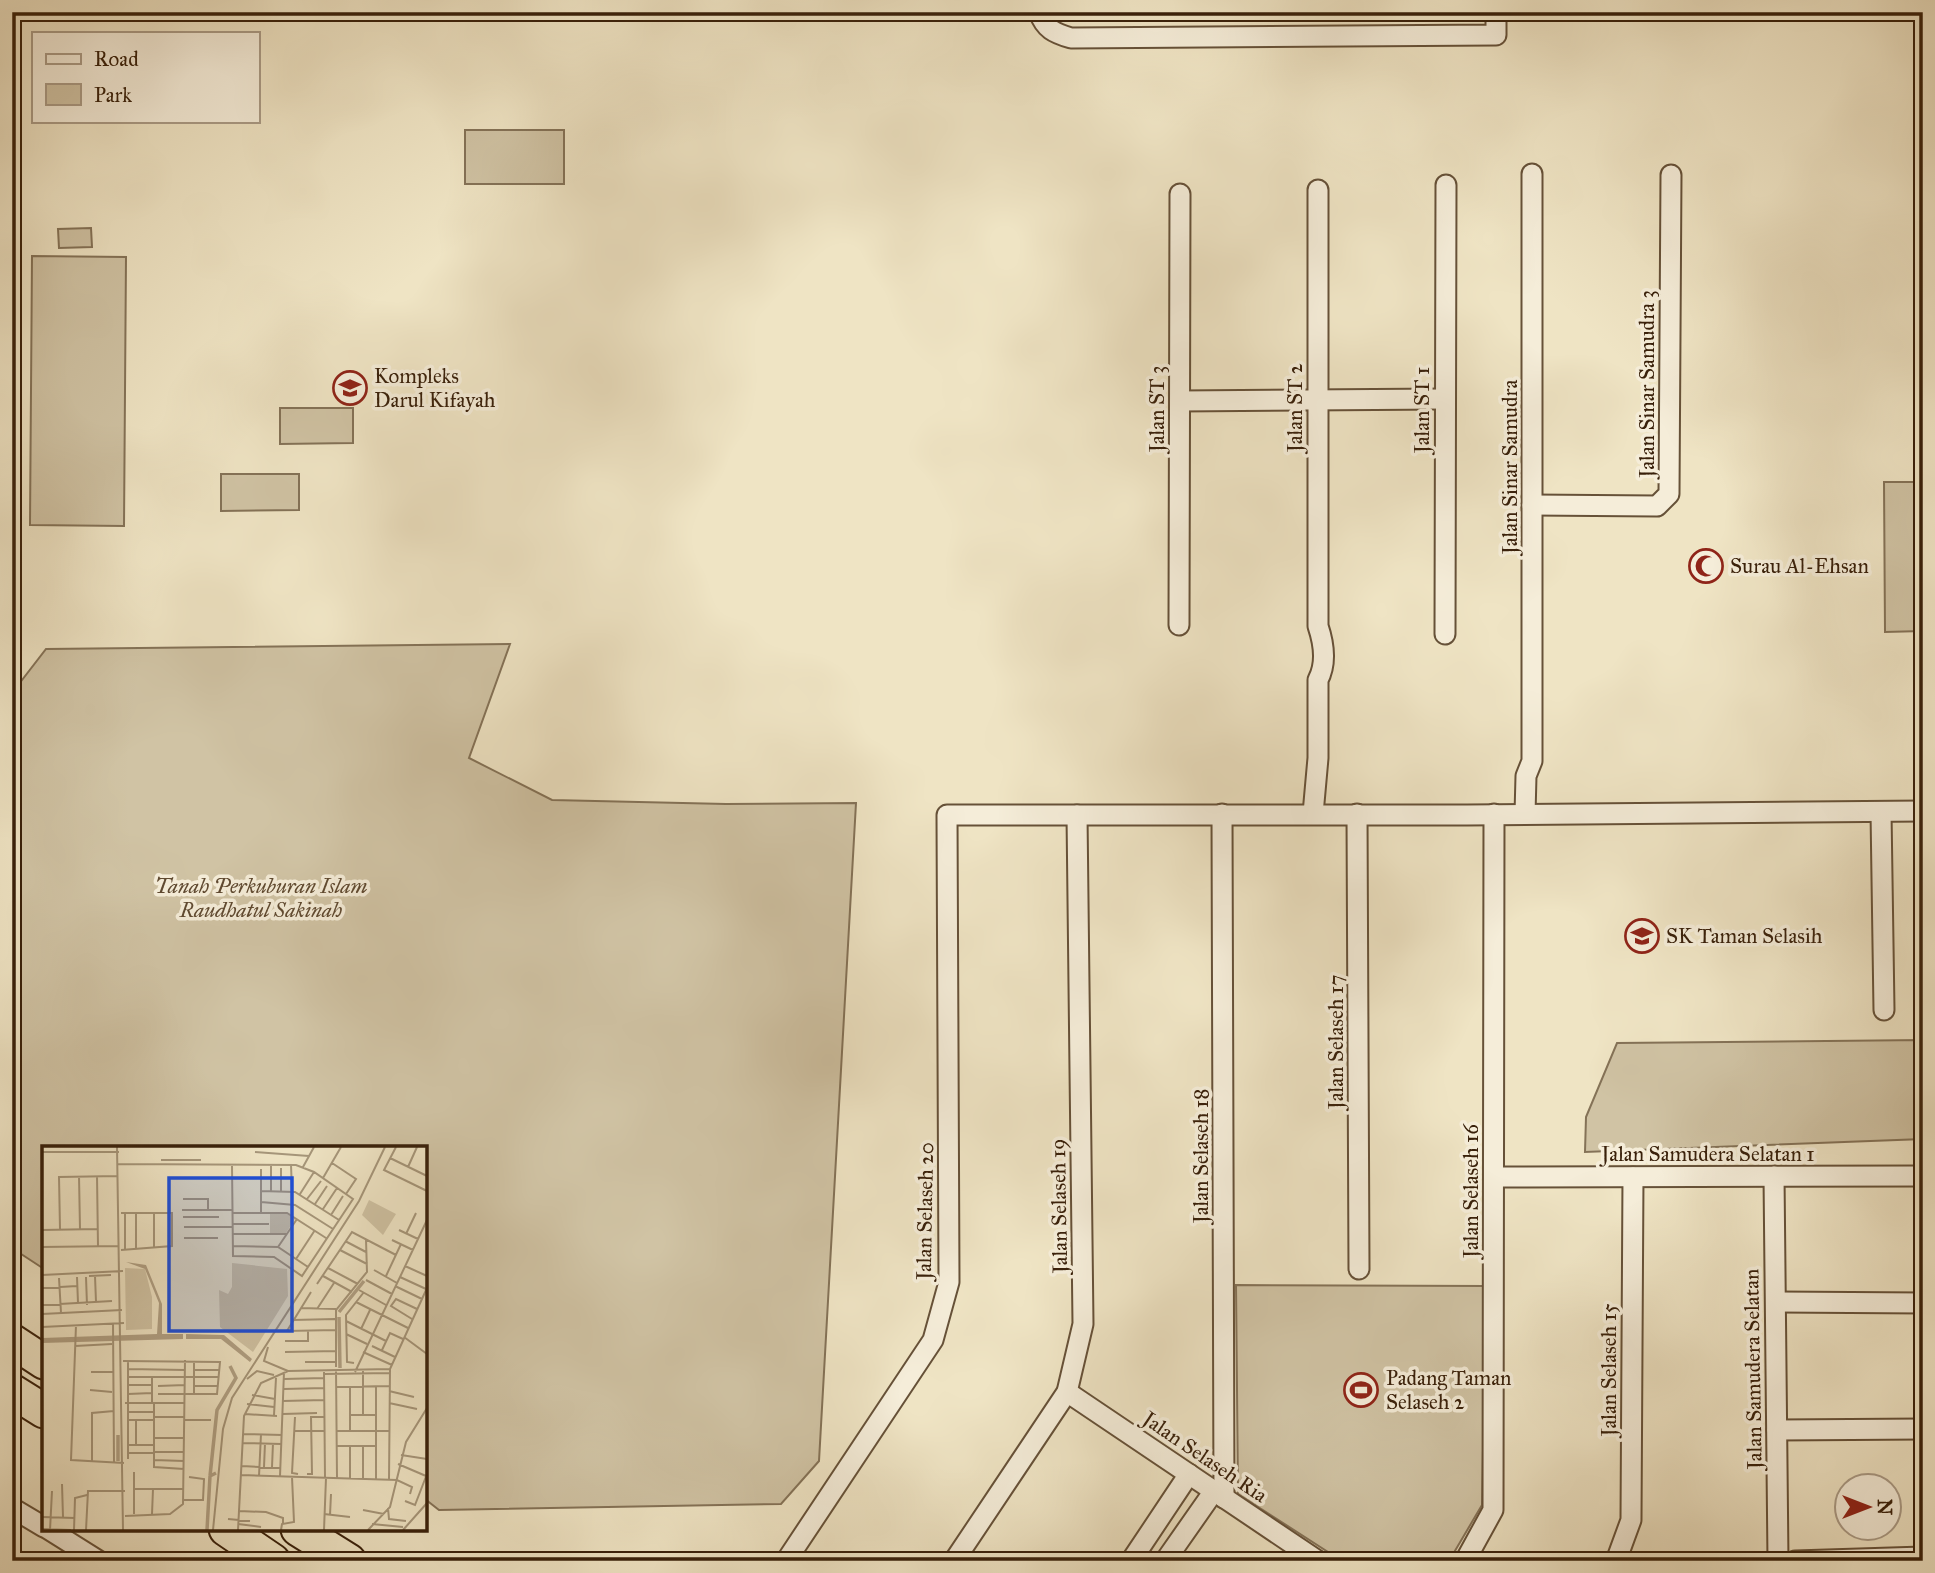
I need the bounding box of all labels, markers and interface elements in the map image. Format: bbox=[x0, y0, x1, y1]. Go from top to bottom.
legend bbox=[32, 32, 259, 122]
text: Road bbox=[94, 46, 139, 72]
text: Park bbox=[94, 82, 132, 108]
street label: Jalan Sinar Samudra 3 bbox=[1634, 290, 1660, 480]
place label: Kompleks Darul Kifayah bbox=[374, 363, 496, 413]
street label: Jalan ST 2 bbox=[1282, 363, 1308, 454]
street label: Jalan ST 3 bbox=[1144, 366, 1170, 454]
street label: Jalan ST 1 bbox=[1409, 367, 1435, 455]
school or university icon: Kompleks Darul Kifayah bbox=[331, 369, 369, 407]
street label: Jalan Sinar Samudra bbox=[1497, 380, 1523, 556]
mosque icon: Surau Al-Ehsan bbox=[1687, 547, 1725, 585]
place label: Surau Al-Ehsan bbox=[1730, 553, 1869, 579]
park label: Tanah Perkuburan Islam Raudhatul Sakinah bbox=[155, 873, 367, 923]
school or university icon: SK Taman Selasih bbox=[1623, 917, 1661, 955]
place label: SK Taman Selasih bbox=[1666, 923, 1823, 949]
street label: Jalan Selaseh 17 bbox=[1323, 975, 1349, 1111]
street label: Jalan Selaseh 18 bbox=[1188, 1089, 1214, 1225]
street label: Jalan Selaseh 16 bbox=[1458, 1123, 1484, 1260]
street label: Jalan Selaseh 19 bbox=[1045, 1138, 1073, 1276]
street label: Jalan Samudera Selatan 1 bbox=[1599, 1141, 1815, 1167]
street label: Jalan Selaseh 20 bbox=[911, 1142, 939, 1282]
inset map bbox=[42, 1146, 427, 1531]
street label: Jalan Samudera Selatan bbox=[1738, 1269, 1768, 1471]
street label: Jalan Selaseh 15 bbox=[1596, 1303, 1622, 1439]
place label: Padang Taman Selaseh 2 bbox=[1386, 1365, 1511, 1415]
sports icon: Padang Taman Selaseh 2 bbox=[1342, 1371, 1380, 1409]
street label: Jalan Selaseh Ria bbox=[1136, 1405, 1272, 1508]
north arrow bbox=[1834, 1472, 1904, 1542]
text: N bbox=[1873, 1499, 1896, 1515]

